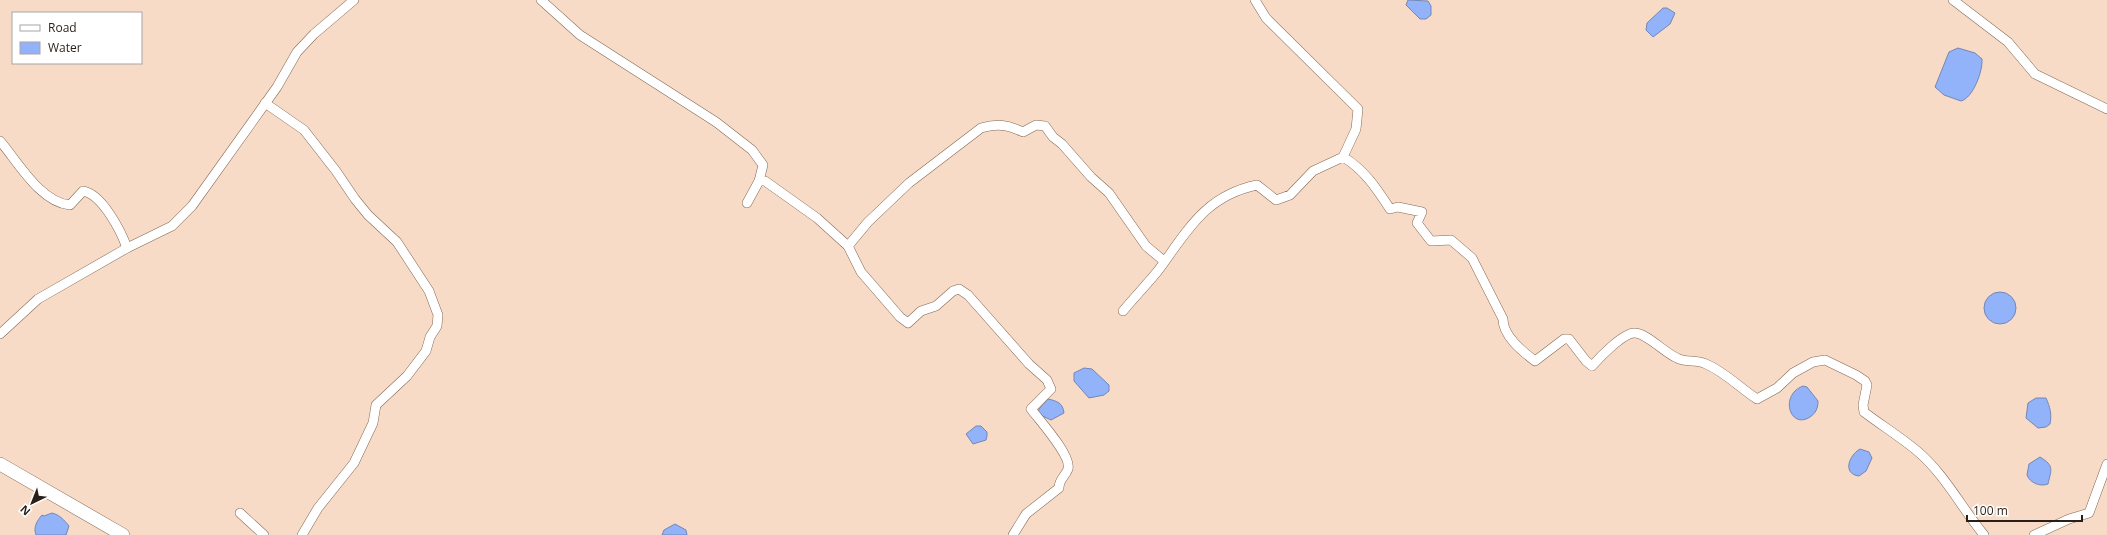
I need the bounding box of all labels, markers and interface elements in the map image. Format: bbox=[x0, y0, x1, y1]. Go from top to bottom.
legend bbox=[12, 12, 142, 64]
text: Road bbox=[48, 19, 77, 36]
text: Water bbox=[48, 39, 82, 56]
north arrow bbox=[12, 483, 52, 523]
scale bar bbox=[1967, 497, 2082, 523]
text: N bbox=[16, 502, 33, 519]
text: 100 m bbox=[1973, 502, 2008, 519]

